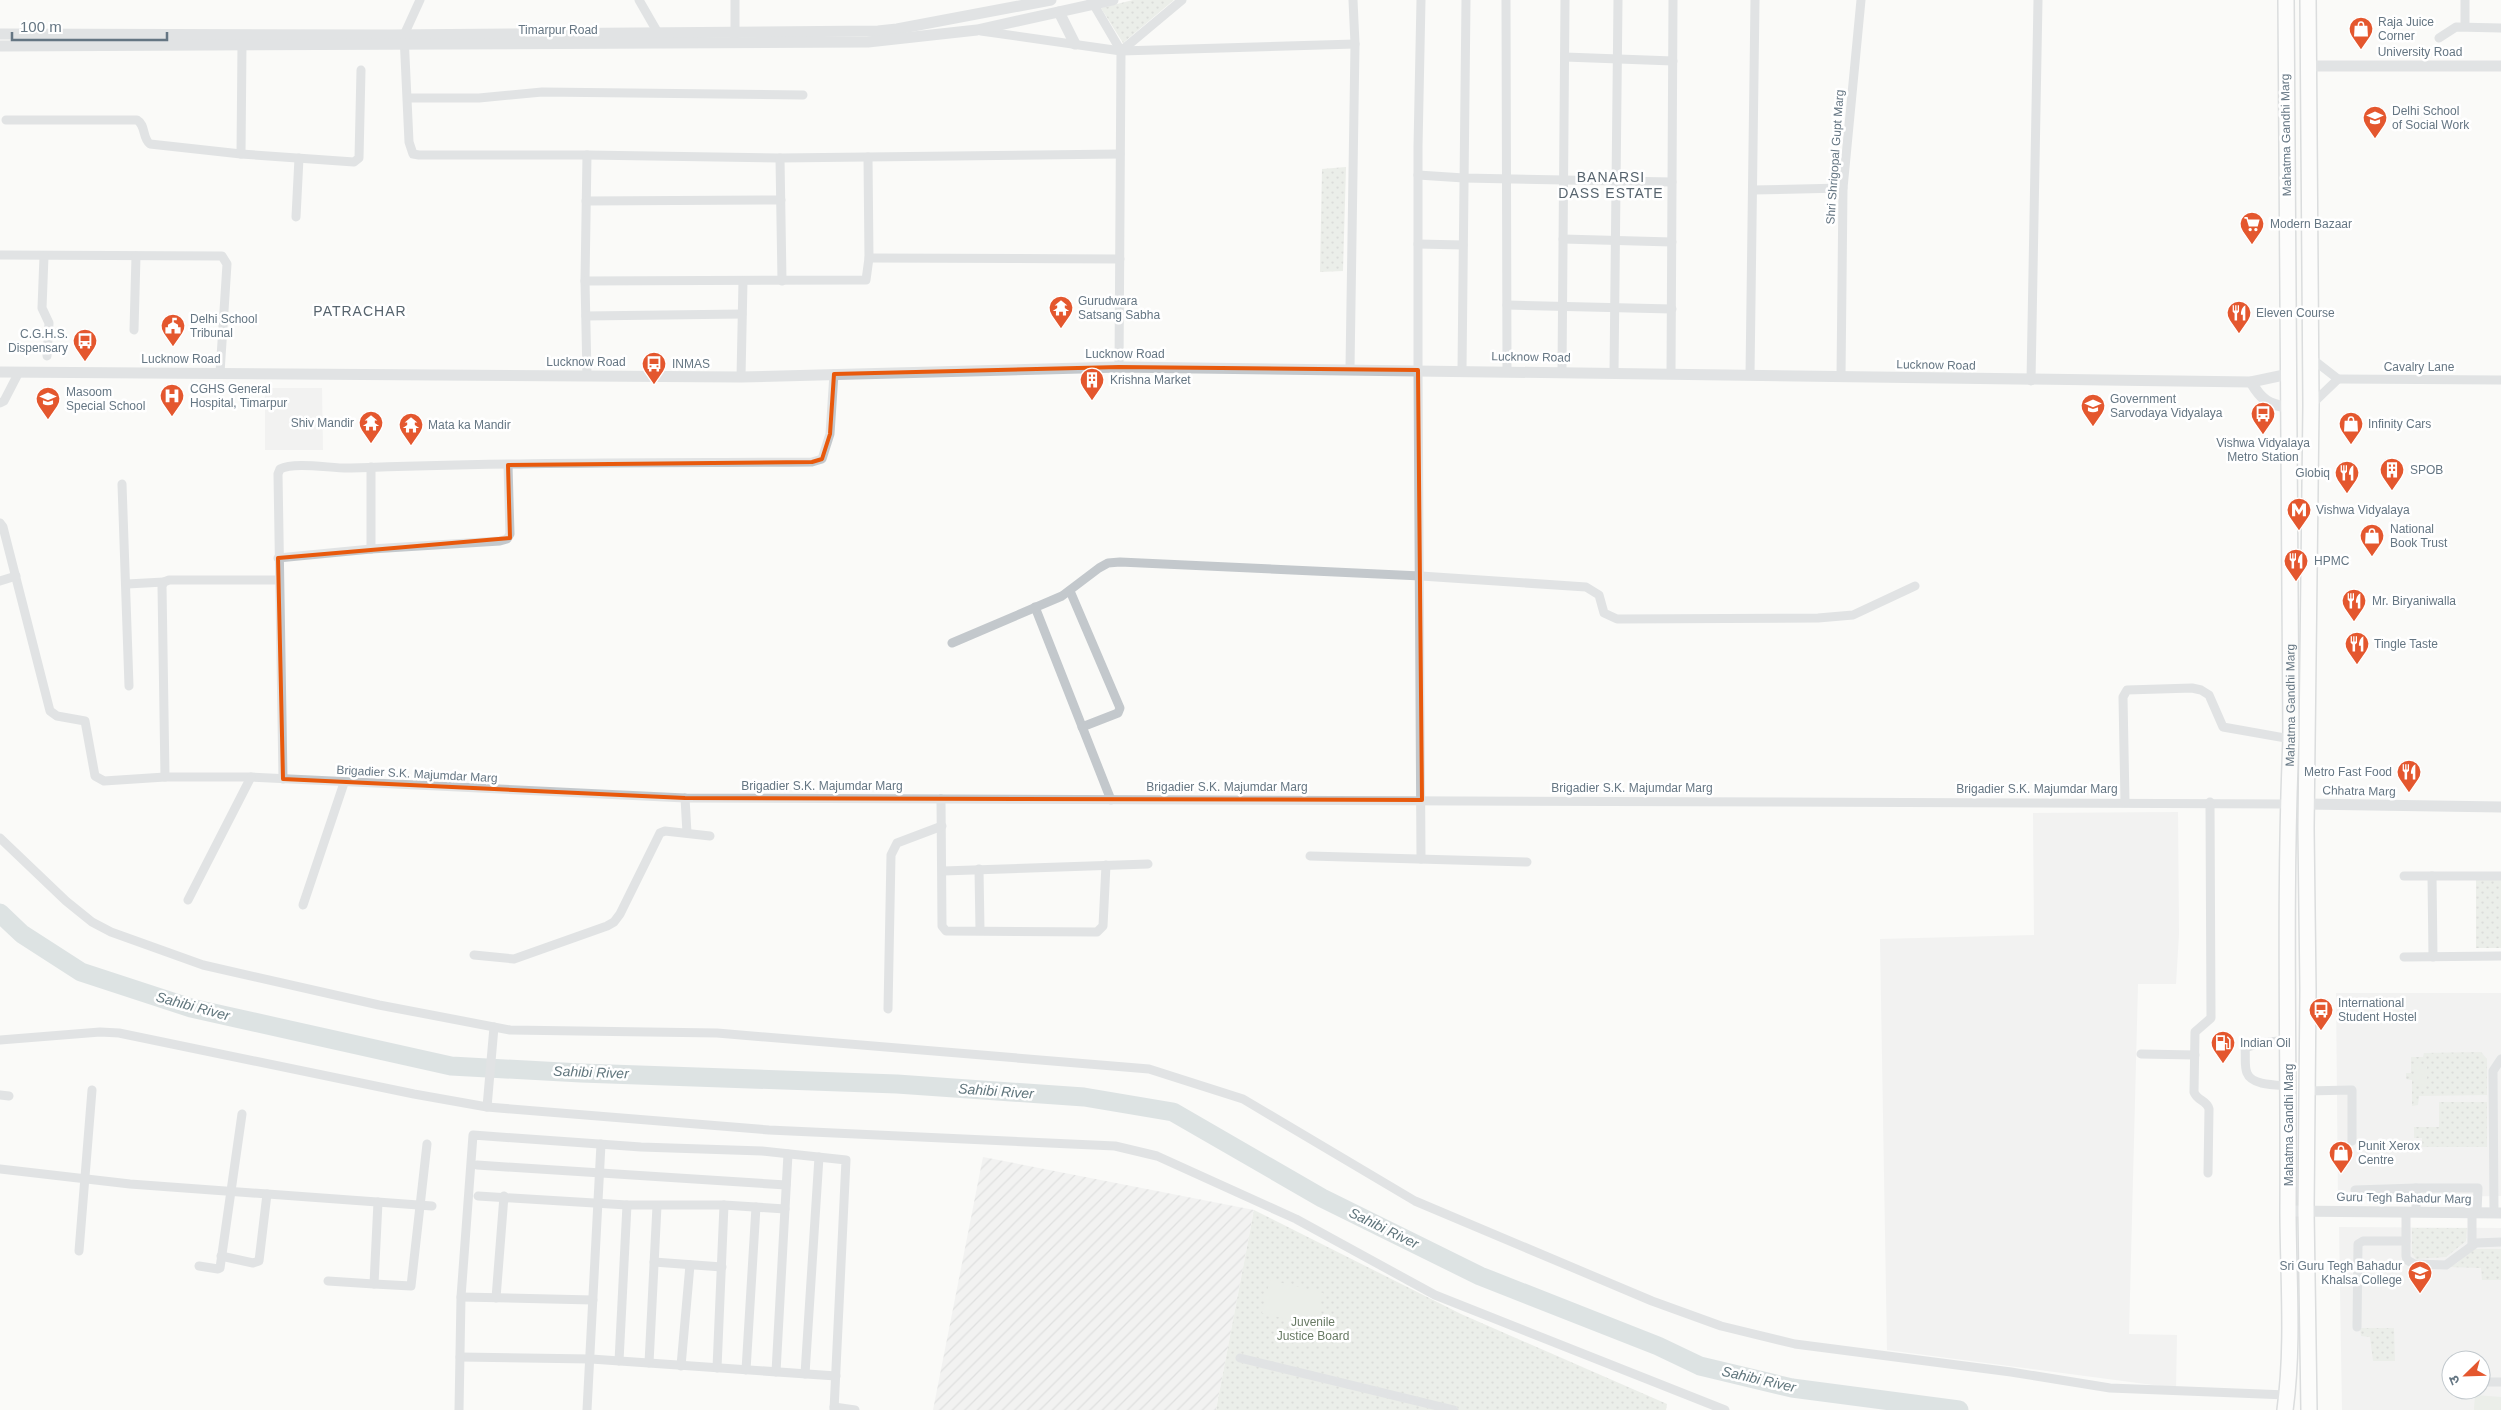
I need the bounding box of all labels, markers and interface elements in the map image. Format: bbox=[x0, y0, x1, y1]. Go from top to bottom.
scale bar bbox=[12, 10, 168, 42]
place label: Raja Juice Corner bbox=[2378, 15, 2434, 43]
shop icon: Raja Juice Corner bbox=[2348, 16, 2374, 50]
text: 100 m bbox=[20, 18, 62, 35]
street label: Timarpur Road bbox=[518, 23, 598, 37]
street label: University Road bbox=[2378, 45, 2462, 59]
street label: Mahatma Gandhi Marg bbox=[2278, 74, 2294, 196]
street label: Shri Shrigopal Gupt Marg bbox=[1823, 89, 1847, 225]
place label: Delhi School of Social Work bbox=[2392, 104, 2470, 132]
school or university icon: Delhi School of Social Work bbox=[2362, 105, 2388, 139]
district label: BANARSI DASS ESTATE bbox=[1558, 169, 1664, 201]
supermarket icon: Modern Bazaar bbox=[2239, 211, 2265, 245]
place label: Modern Bazaar bbox=[2270, 217, 2352, 231]
place label: Gurudwara Satsang Sabha bbox=[1078, 294, 1160, 322]
temple icon: Gurudwara Satsang Sabha bbox=[1048, 295, 1074, 329]
restaurant icon: Eleven Course bbox=[2226, 300, 2252, 334]
district label: PATRACHAR bbox=[313, 303, 407, 319]
place label: Eleven Course bbox=[2256, 306, 2335, 320]
place label: Delhi School Tribunal bbox=[190, 312, 257, 340]
public building icon: Delhi School Tribunal bbox=[160, 313, 186, 347]
place label: C.G.H.S. Dispensary bbox=[8, 327, 68, 355]
bus stop icon: C.G.H.S. Dispensary bbox=[72, 328, 98, 362]
street label: Lucknow Road bbox=[1085, 347, 1165, 361]
street label: Lucknow Road bbox=[1491, 349, 1571, 365]
bus stop icon: INMAS bbox=[641, 351, 667, 385]
street label: Lucknow Road bbox=[141, 352, 221, 366]
street label: Lucknow Road bbox=[546, 355, 626, 369]
place label: INMAS bbox=[672, 357, 710, 371]
street label: Lucknow Road bbox=[1896, 357, 1976, 373]
street label: Cavalry Lane bbox=[2384, 360, 2455, 374]
building icon: Krishna Market bbox=[1079, 367, 1105, 401]
place label: Krishna Market bbox=[1110, 373, 1191, 387]
place label: CGHS General Hospital, Timarpur bbox=[190, 382, 287, 410]
hospital icon: CGHS General Hospital, Timarpur bbox=[159, 383, 185, 417]
place label: Masoom Special School bbox=[66, 385, 145, 413]
school or university icon: Masoom Special School bbox=[35, 386, 61, 420]
place label: Government Sarvodaya Vidyalaya bbox=[2110, 392, 2223, 420]
school or university icon: Government Sarvodaya Vidyalaya bbox=[2080, 393, 2106, 427]
bus stop icon: Vishwa Vidyalaya Metro Station bbox=[2250, 401, 2276, 435]
temple icon: Shiv Mandir bbox=[358, 410, 384, 444]
shop icon: Infinity Cars bbox=[2338, 411, 2364, 445]
temple icon: Mata ka Mandir bbox=[398, 412, 424, 446]
place label: Shiv Mandir bbox=[291, 416, 354, 430]
place label: Infinity Cars bbox=[2368, 417, 2431, 431]
place label: Mata ka Mandir bbox=[428, 418, 511, 432]
place label: Vishwa Vidyalaya Metro Station bbox=[2216, 436, 2310, 464]
building icon: SPOB bbox=[2379, 457, 2405, 491]
restaurant icon: Globiq bbox=[2334, 460, 2360, 494]
place label: SPOB bbox=[2410, 463, 2443, 477]
place label: Globiq bbox=[2295, 466, 2330, 480]
metro station icon: Vishwa Vidyalaya bbox=[2286, 497, 2312, 531]
place label: Vishwa Vidyalaya bbox=[2316, 503, 2410, 517]
place label: National Book Trust bbox=[2390, 522, 2448, 550]
shop icon: National Book Trust bbox=[2359, 523, 2385, 557]
restaurant icon: HPMC bbox=[2283, 548, 2309, 582]
place label: HPMC bbox=[2314, 554, 2350, 568]
restaurant icon: Mr. Biryaniwalla bbox=[2341, 588, 2367, 622]
place label: Mr. Biryaniwalla bbox=[2372, 594, 2456, 608]
restaurant icon: Tingle Taste bbox=[2344, 631, 2370, 665]
place label: Tingle Taste bbox=[2374, 637, 2438, 651]
street label: Mahatma Gandhi Marg bbox=[2283, 644, 2298, 767]
restaurant icon: Metro Fast Food bbox=[2396, 759, 2422, 793]
street label: Brigadier S.K. Majumdar Marg bbox=[336, 763, 498, 785]
place label: Metro Fast Food bbox=[2304, 765, 2392, 779]
street label: Brigadier S.K. Majumdar Marg bbox=[741, 779, 903, 793]
street label: Brigadier S.K. Majumdar Marg bbox=[1146, 780, 1308, 794]
street label: Brigadier S.K. Majumdar Marg bbox=[1551, 781, 1713, 795]
street label: Brigadier S.K. Majumdar Marg bbox=[1956, 782, 2118, 796]
street label: Chhatra Marg bbox=[2322, 783, 2396, 799]
water label: Sahibi River bbox=[154, 989, 233, 1024]
place label: International Student Hostel bbox=[2338, 996, 2417, 1024]
bus stop icon: International Student Hostel bbox=[2308, 997, 2334, 1031]
fuel station icon: Indian Oil bbox=[2210, 1030, 2236, 1064]
place label: Indian Oil bbox=[2240, 1036, 2291, 1050]
water label: Sahibi River bbox=[553, 1063, 630, 1081]
street label: Mahatma Gandhi Marg bbox=[2282, 1064, 2296, 1186]
water label: Sahibi River bbox=[958, 1080, 1036, 1102]
place label: Punit Xerox Centre bbox=[2358, 1139, 2420, 1167]
shop icon: Punit Xerox Centre bbox=[2328, 1140, 2354, 1174]
street label: Guru Tegh Bahadur Marg bbox=[2336, 1190, 2472, 1206]
water label: Sahibi River bbox=[1347, 1204, 1423, 1252]
place label: Sri Guru Tegh Bahadur Khalsa College bbox=[2279, 1259, 2402, 1287]
school or university icon: Sri Guru Tegh Bahadur Khalsa College bbox=[2407, 1260, 2433, 1294]
park label: Juvenile Justice Board bbox=[1277, 1315, 1349, 1343]
north arrow bbox=[2441, 1350, 2491, 1400]
water label: Sahibi River bbox=[1720, 1363, 1799, 1396]
text: उ bbox=[2445, 1372, 2463, 1387]

